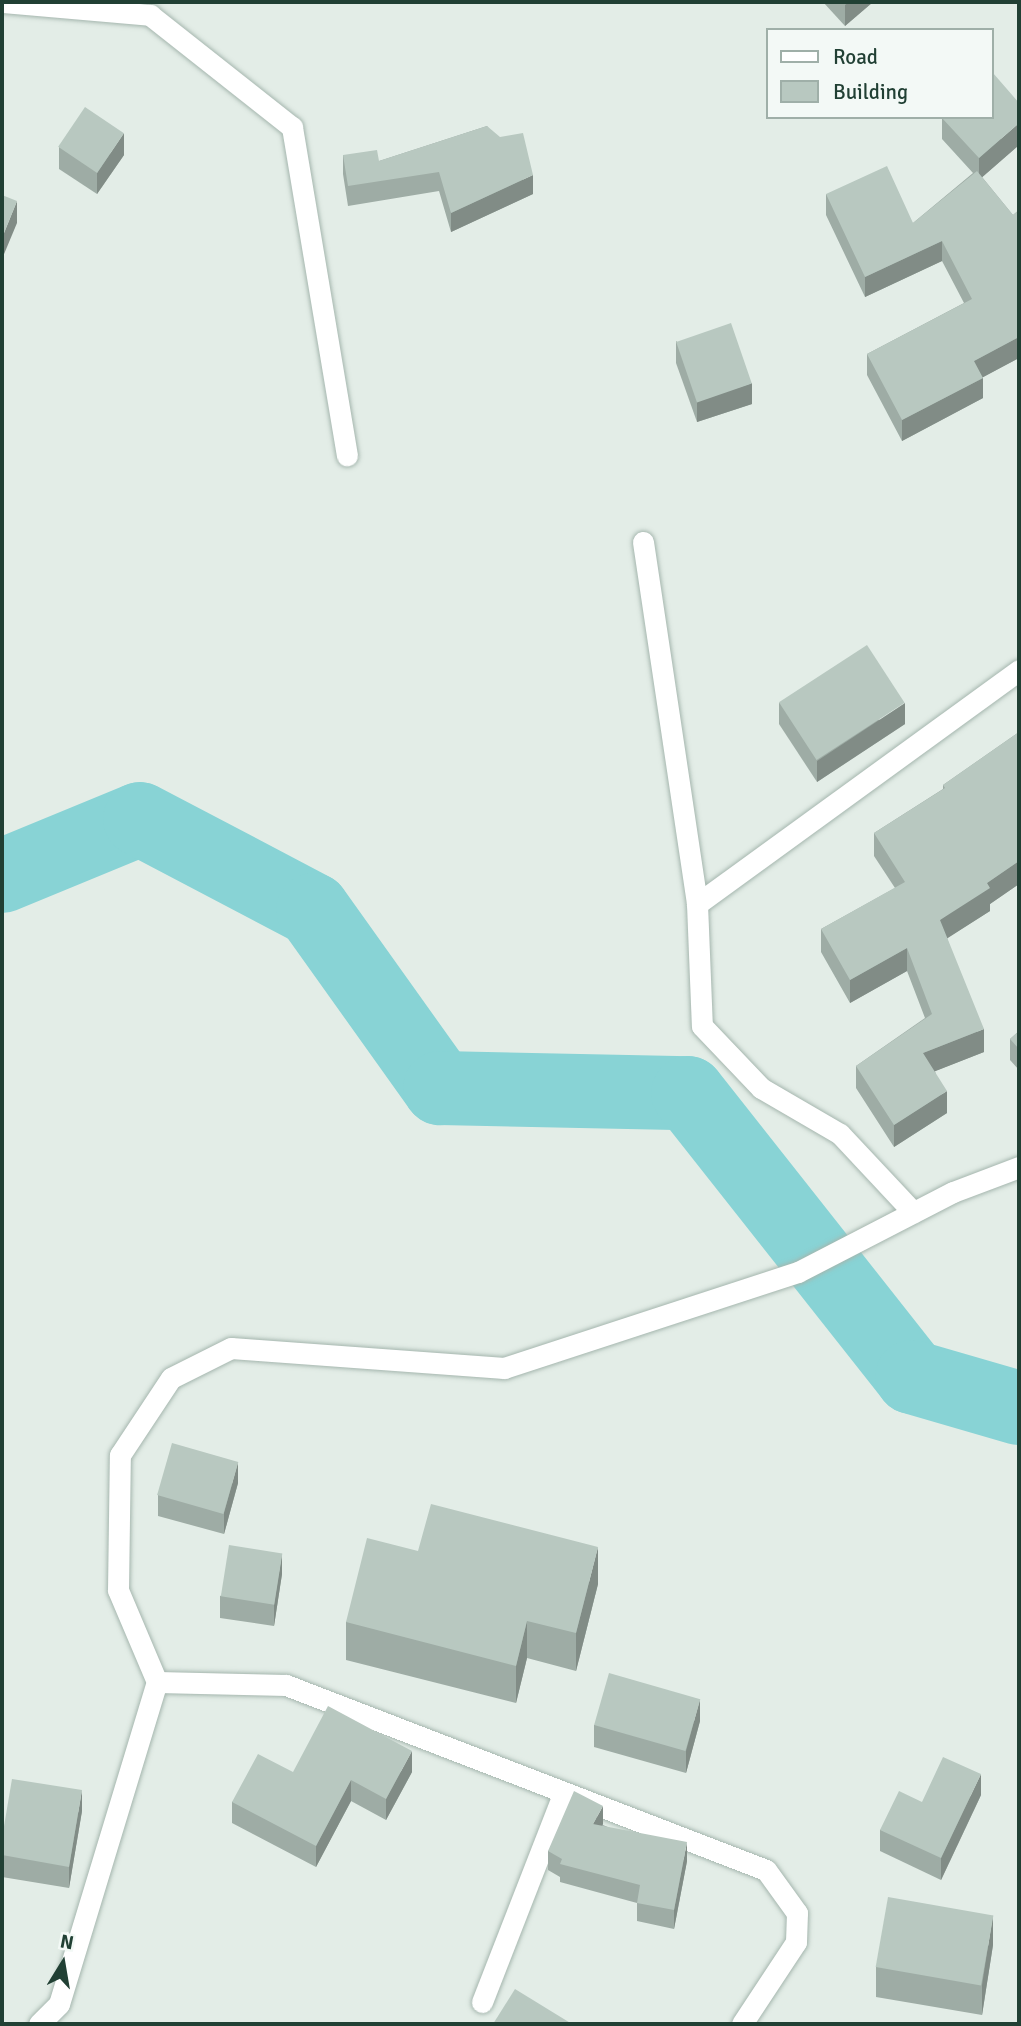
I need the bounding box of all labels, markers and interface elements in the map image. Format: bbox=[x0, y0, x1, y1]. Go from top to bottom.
legend bbox=[766, 28, 993, 119]
text: Road bbox=[833, 44, 878, 70]
text: Building bbox=[833, 79, 908, 105]
north arrow bbox=[28, 1928, 98, 1998]
text: N bbox=[58, 1929, 76, 1955]

